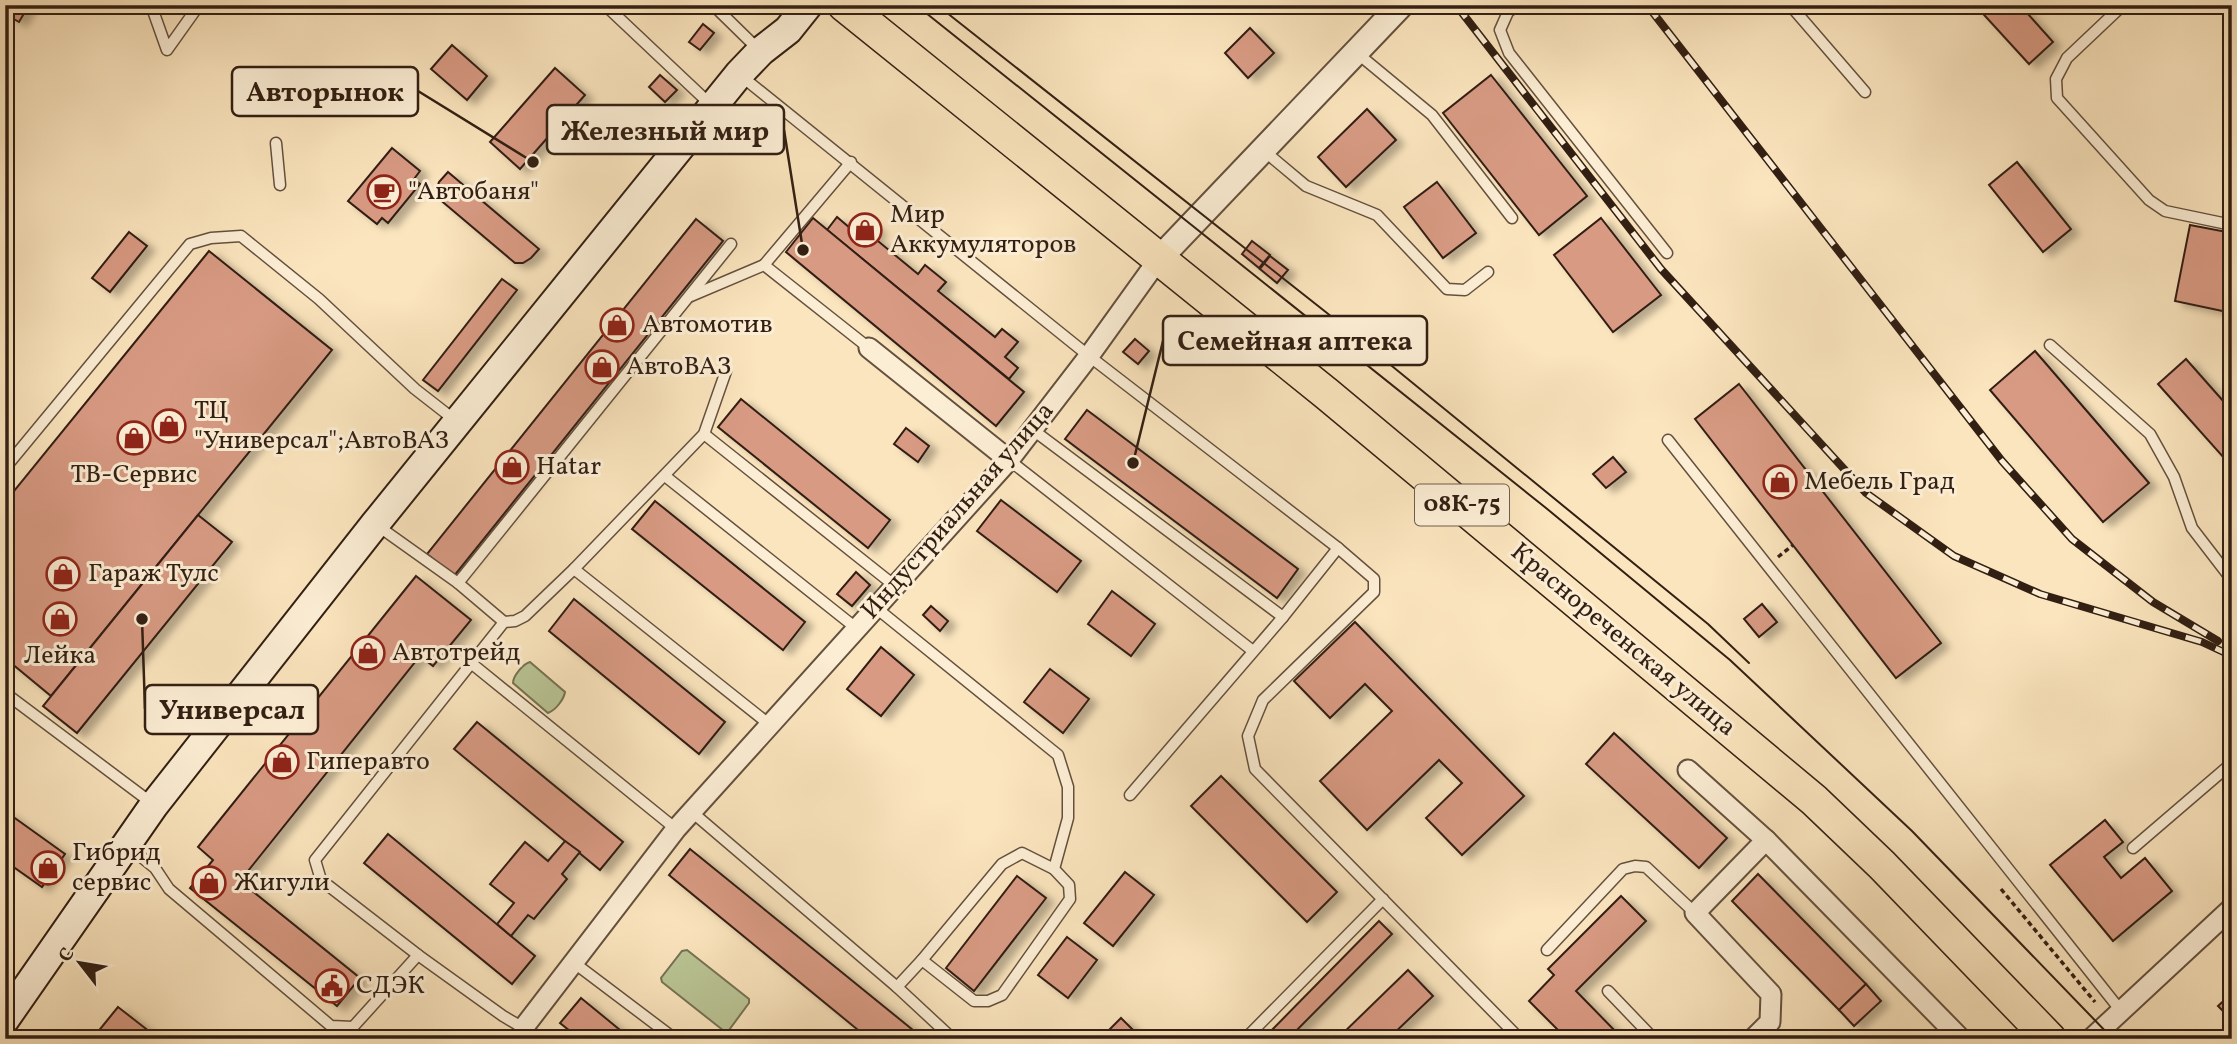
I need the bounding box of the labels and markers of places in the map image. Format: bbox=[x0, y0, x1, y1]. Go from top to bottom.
callout: Авторынок bbox=[232, 67, 418, 116]
callout: Железный мир bbox=[547, 105, 784, 154]
cafe icon: "Автобаня" bbox=[365, 173, 403, 211]
place label: "Автобаня" bbox=[408, 174, 539, 210]
place label: Мир Аккумуляторов bbox=[890, 197, 1076, 263]
shop icon: Мир Аккумуляторов bbox=[846, 211, 884, 249]
shop icon: Автомотив bbox=[598, 306, 636, 344]
place label: Автомотив bbox=[642, 307, 773, 343]
callout: Семейная аптека bbox=[1163, 316, 1427, 365]
shop icon: АвтоВАЗ bbox=[583, 348, 621, 386]
place label: АвтоВАЗ bbox=[626, 349, 731, 385]
place label: ТЦ "Универсал";АвтоВАЗ bbox=[194, 393, 449, 459]
shop icon: ТЦ "Универсал";АвтоВАЗ bbox=[150, 407, 188, 445]
shop icon: ТВ-Сервис bbox=[115, 419, 153, 457]
shop icon: Hatar bbox=[493, 448, 531, 486]
place label: Hatar bbox=[536, 449, 601, 485]
place label: ТВ-Сервис bbox=[71, 457, 197, 493]
shop icon: Мебель Град bbox=[1761, 463, 1799, 501]
place label: Мебель Град bbox=[1804, 464, 1955, 500]
shop icon: Гараж Тулс bbox=[44, 555, 82, 593]
place label: Гараж Тулс bbox=[88, 556, 219, 592]
shop icon: Лейка bbox=[41, 600, 79, 638]
shop icon: Автотрейд bbox=[349, 634, 387, 672]
place label: Автотрейд bbox=[392, 635, 520, 671]
place label: Лейка bbox=[24, 638, 96, 674]
callout: Универсал bbox=[145, 685, 318, 734]
shop icon: Гиперавто bbox=[263, 743, 301, 781]
place label: Гиперавто bbox=[306, 744, 430, 780]
place label: Гибрид сервис bbox=[72, 835, 161, 901]
shop icon: Гибрид сервис bbox=[29, 849, 67, 887]
shop icon: Жигули bbox=[190, 864, 228, 902]
place label: Жигули bbox=[234, 865, 330, 901]
public building icon: СДЭК bbox=[313, 967, 351, 1005]
place label: СДЭК bbox=[356, 968, 425, 1004]

